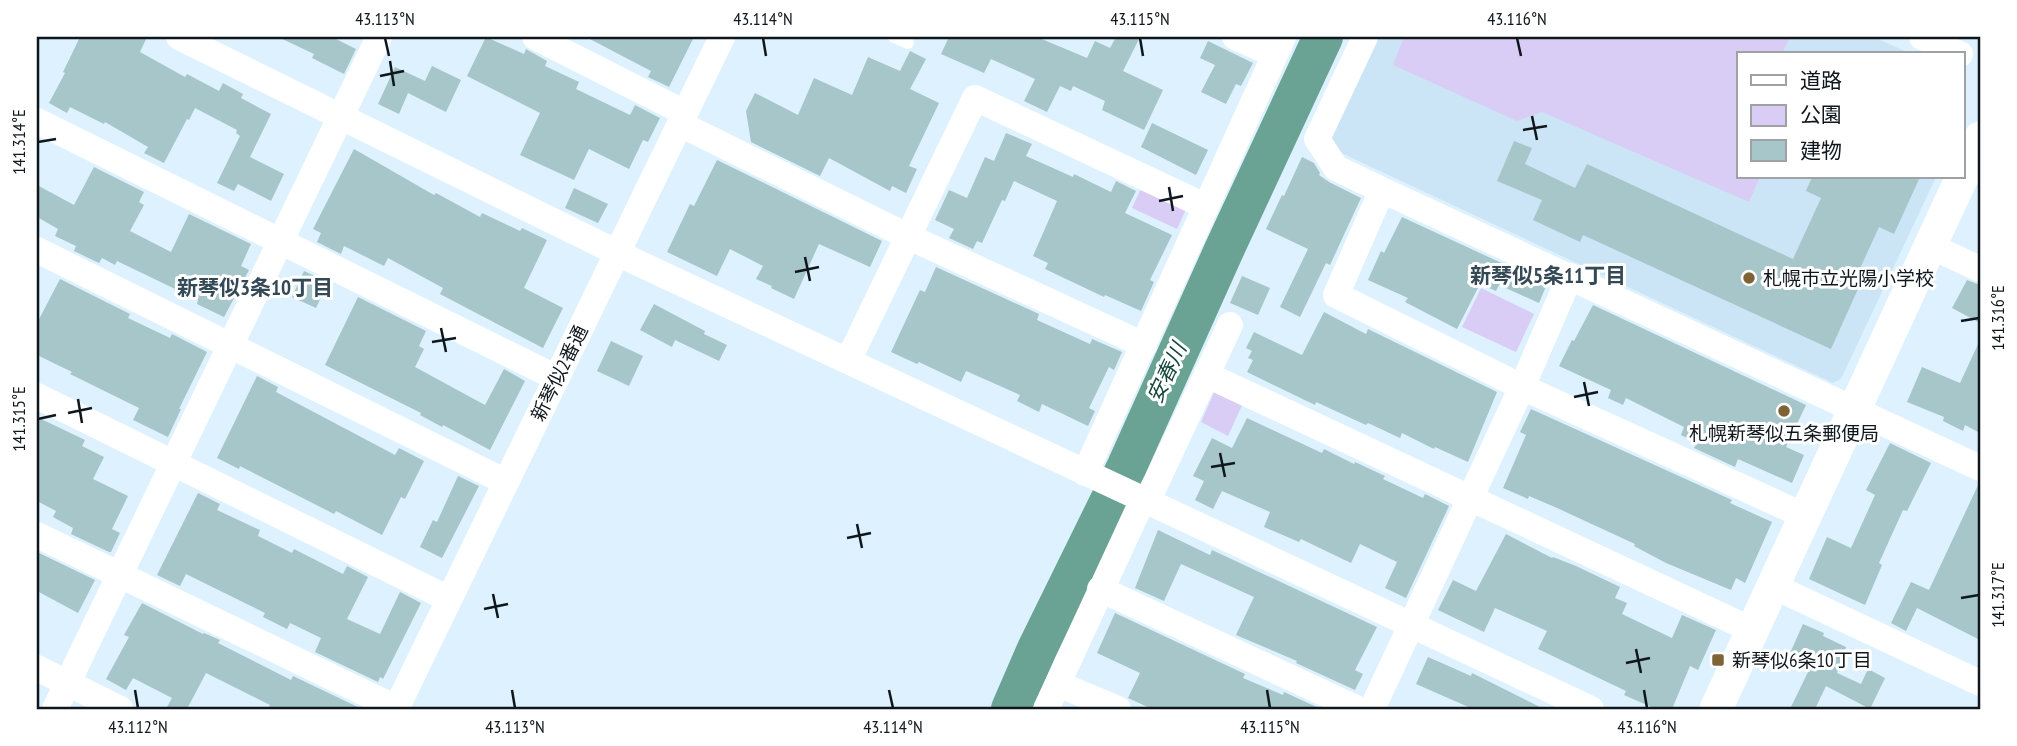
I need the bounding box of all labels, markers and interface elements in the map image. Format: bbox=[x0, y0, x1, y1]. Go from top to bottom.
text: 43.113°N bbox=[355, 7, 415, 30]
text: 43.114°N bbox=[733, 7, 793, 30]
text: 43.115°N bbox=[1110, 7, 1170, 30]
text: 43.116°N bbox=[1487, 7, 1547, 30]
legend bbox=[1737, 52, 1965, 178]
text: 道路 bbox=[1800, 67, 1842, 94]
text: 公園 bbox=[1800, 101, 1842, 128]
text: 141.314°E bbox=[7, 109, 30, 175]
text: 建物 bbox=[1800, 137, 1842, 164]
district label: 新琴似5条11丁目 bbox=[1470, 262, 1626, 289]
place label: 札幌市立光陽小学校 bbox=[1763, 266, 1934, 290]
marker: 札幌市立光陽小学校 bbox=[1741, 270, 1757, 286]
district label: 新琴似3条10丁目 bbox=[177, 274, 333, 301]
text: 141.316°E bbox=[1986, 285, 2009, 351]
street label: 新琴似2番通 bbox=[526, 321, 592, 425]
water label: 安春川 bbox=[1141, 337, 1193, 407]
text: 141.315°E bbox=[7, 386, 30, 452]
marker: 札幌新琴似五条郵便局 bbox=[1776, 403, 1792, 419]
place label: 札幌新琴似五条郵便局 bbox=[1689, 421, 1879, 445]
text: 141.317°E bbox=[1986, 562, 2009, 628]
place label: 新琴似6条10丁目 bbox=[1732, 648, 1872, 672]
marker: 新琴似6条10丁目 bbox=[1710, 652, 1726, 668]
text: 43.112°N bbox=[108, 715, 168, 738]
text: 43.113°N bbox=[485, 715, 545, 738]
text: 43.114°N bbox=[863, 715, 923, 738]
text: 43.115°N bbox=[1240, 715, 1300, 738]
text: 43.116°N bbox=[1617, 715, 1677, 738]

